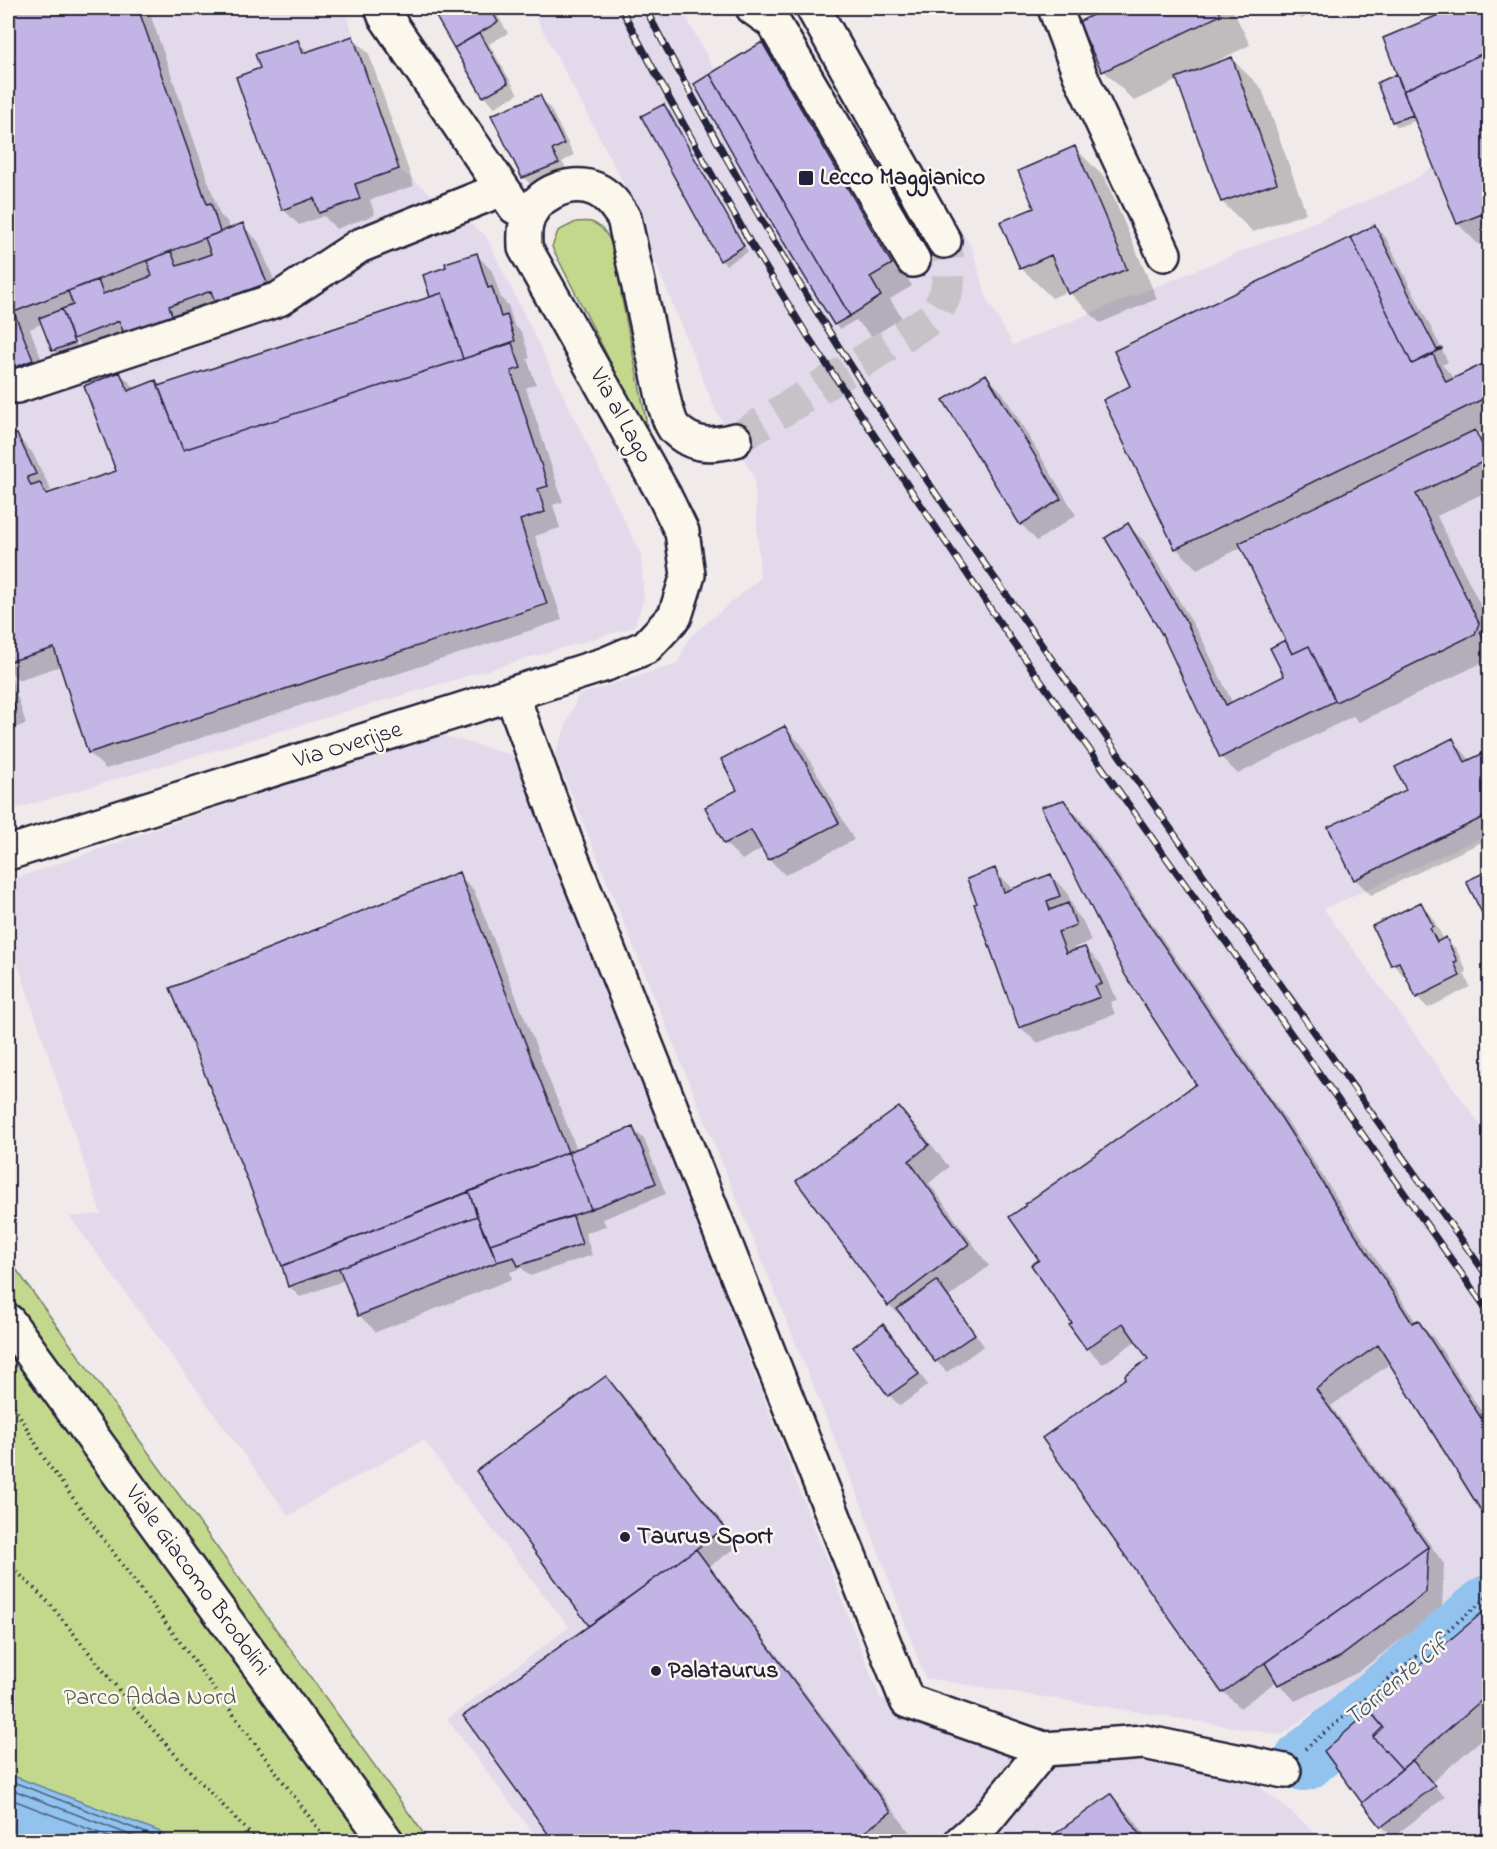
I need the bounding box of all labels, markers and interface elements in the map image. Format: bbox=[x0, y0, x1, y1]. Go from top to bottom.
place label: Lecco Maggianico bbox=[820, 161, 985, 197]
marker: Lecco Maggianico bbox=[797, 169, 815, 187]
street label: Via al Lago bbox=[579, 361, 660, 470]
street label: Via Overijse bbox=[288, 713, 407, 779]
street label: Viale Giacomo Brodolini bbox=[115, 1477, 278, 1684]
place label: Taurus Sport bbox=[637, 1520, 774, 1555]
marker: Taurus Sport bbox=[618, 1530, 632, 1544]
water label: Torrente Cif bbox=[1337, 1624, 1460, 1737]
place label: Palataurus bbox=[668, 1654, 778, 1689]
marker: Palataurus bbox=[649, 1664, 663, 1678]
park label: Parco Adda Nord bbox=[64, 1681, 237, 1716]

